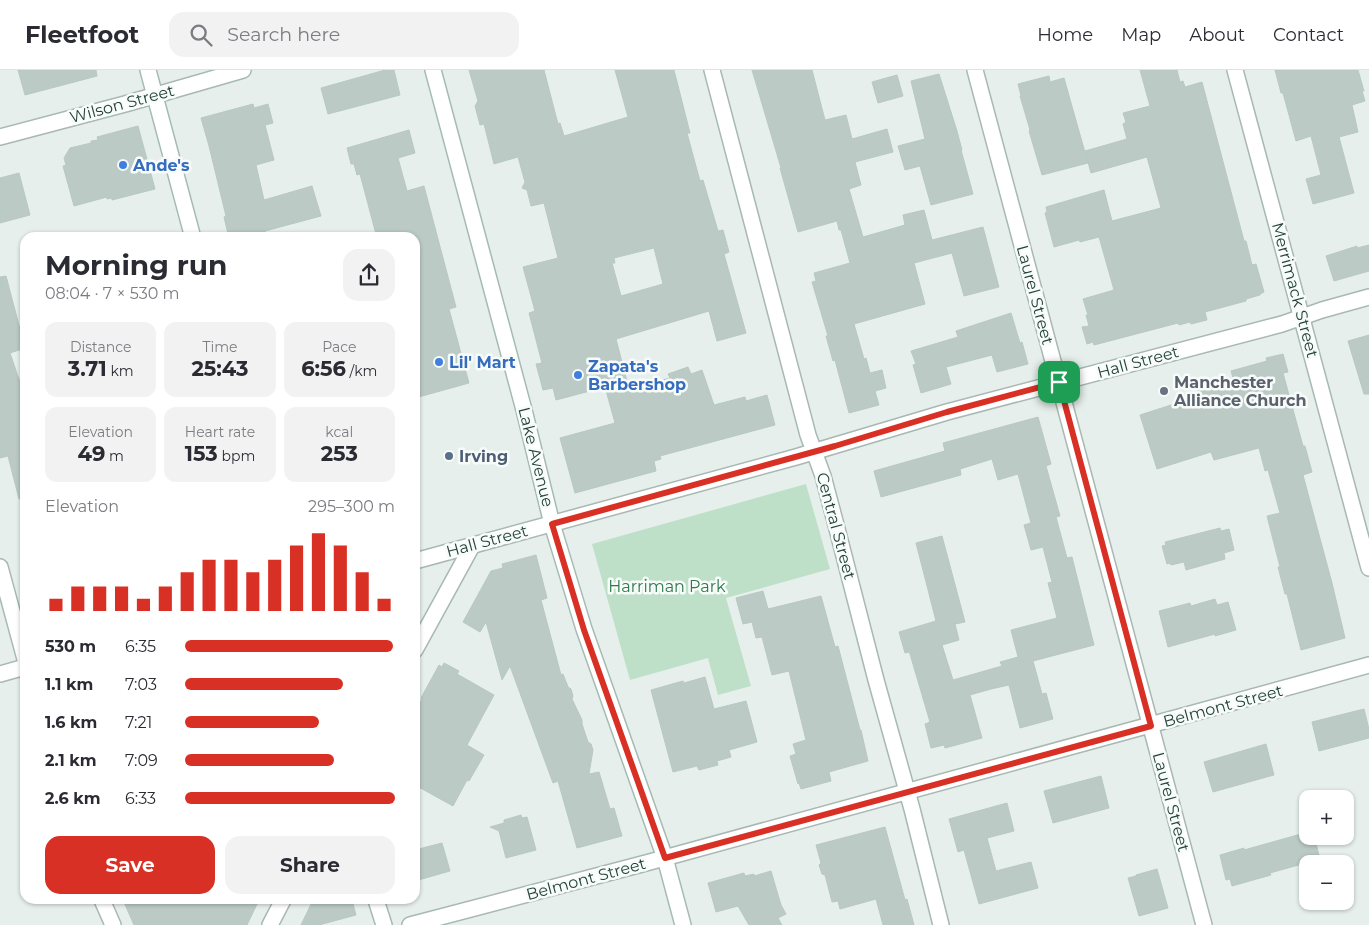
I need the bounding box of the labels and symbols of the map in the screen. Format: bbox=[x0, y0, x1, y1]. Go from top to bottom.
street label: Wilson Street bbox=[68, 81, 177, 127]
place label: Ande's bbox=[132, 156, 190, 175]
marker: Ande's bbox=[117, 159, 129, 171]
street label: Merrimack Street bbox=[1268, 220, 1322, 360]
street label: Laurel Street bbox=[1013, 243, 1058, 347]
street label: Hall Street bbox=[1095, 342, 1181, 382]
place label: Lil' Mart bbox=[449, 353, 516, 372]
marker: Lil' Mart bbox=[433, 356, 445, 368]
place label: Zapata's Barbershop bbox=[588, 357, 686, 394]
pin bbox=[1038, 361, 1080, 403]
marker: Zapata's Barbershop bbox=[572, 369, 584, 381]
place label: Manchester Alliance Church bbox=[1173, 373, 1307, 410]
marker: Manchester Alliance Church bbox=[1158, 385, 1170, 397]
street label: Lake Avenue bbox=[514, 405, 558, 509]
place label: Irving bbox=[459, 447, 508, 466]
marker: Irving bbox=[443, 450, 455, 462]
street label: Central Street bbox=[813, 470, 860, 582]
street label: Hall Street bbox=[444, 521, 530, 561]
park label: Harriman Park bbox=[608, 577, 726, 596]
street label: Belmont Street bbox=[1161, 681, 1285, 731]
street label: Laurel Street bbox=[1149, 750, 1194, 854]
street label: Belmont Street bbox=[524, 854, 648, 904]

